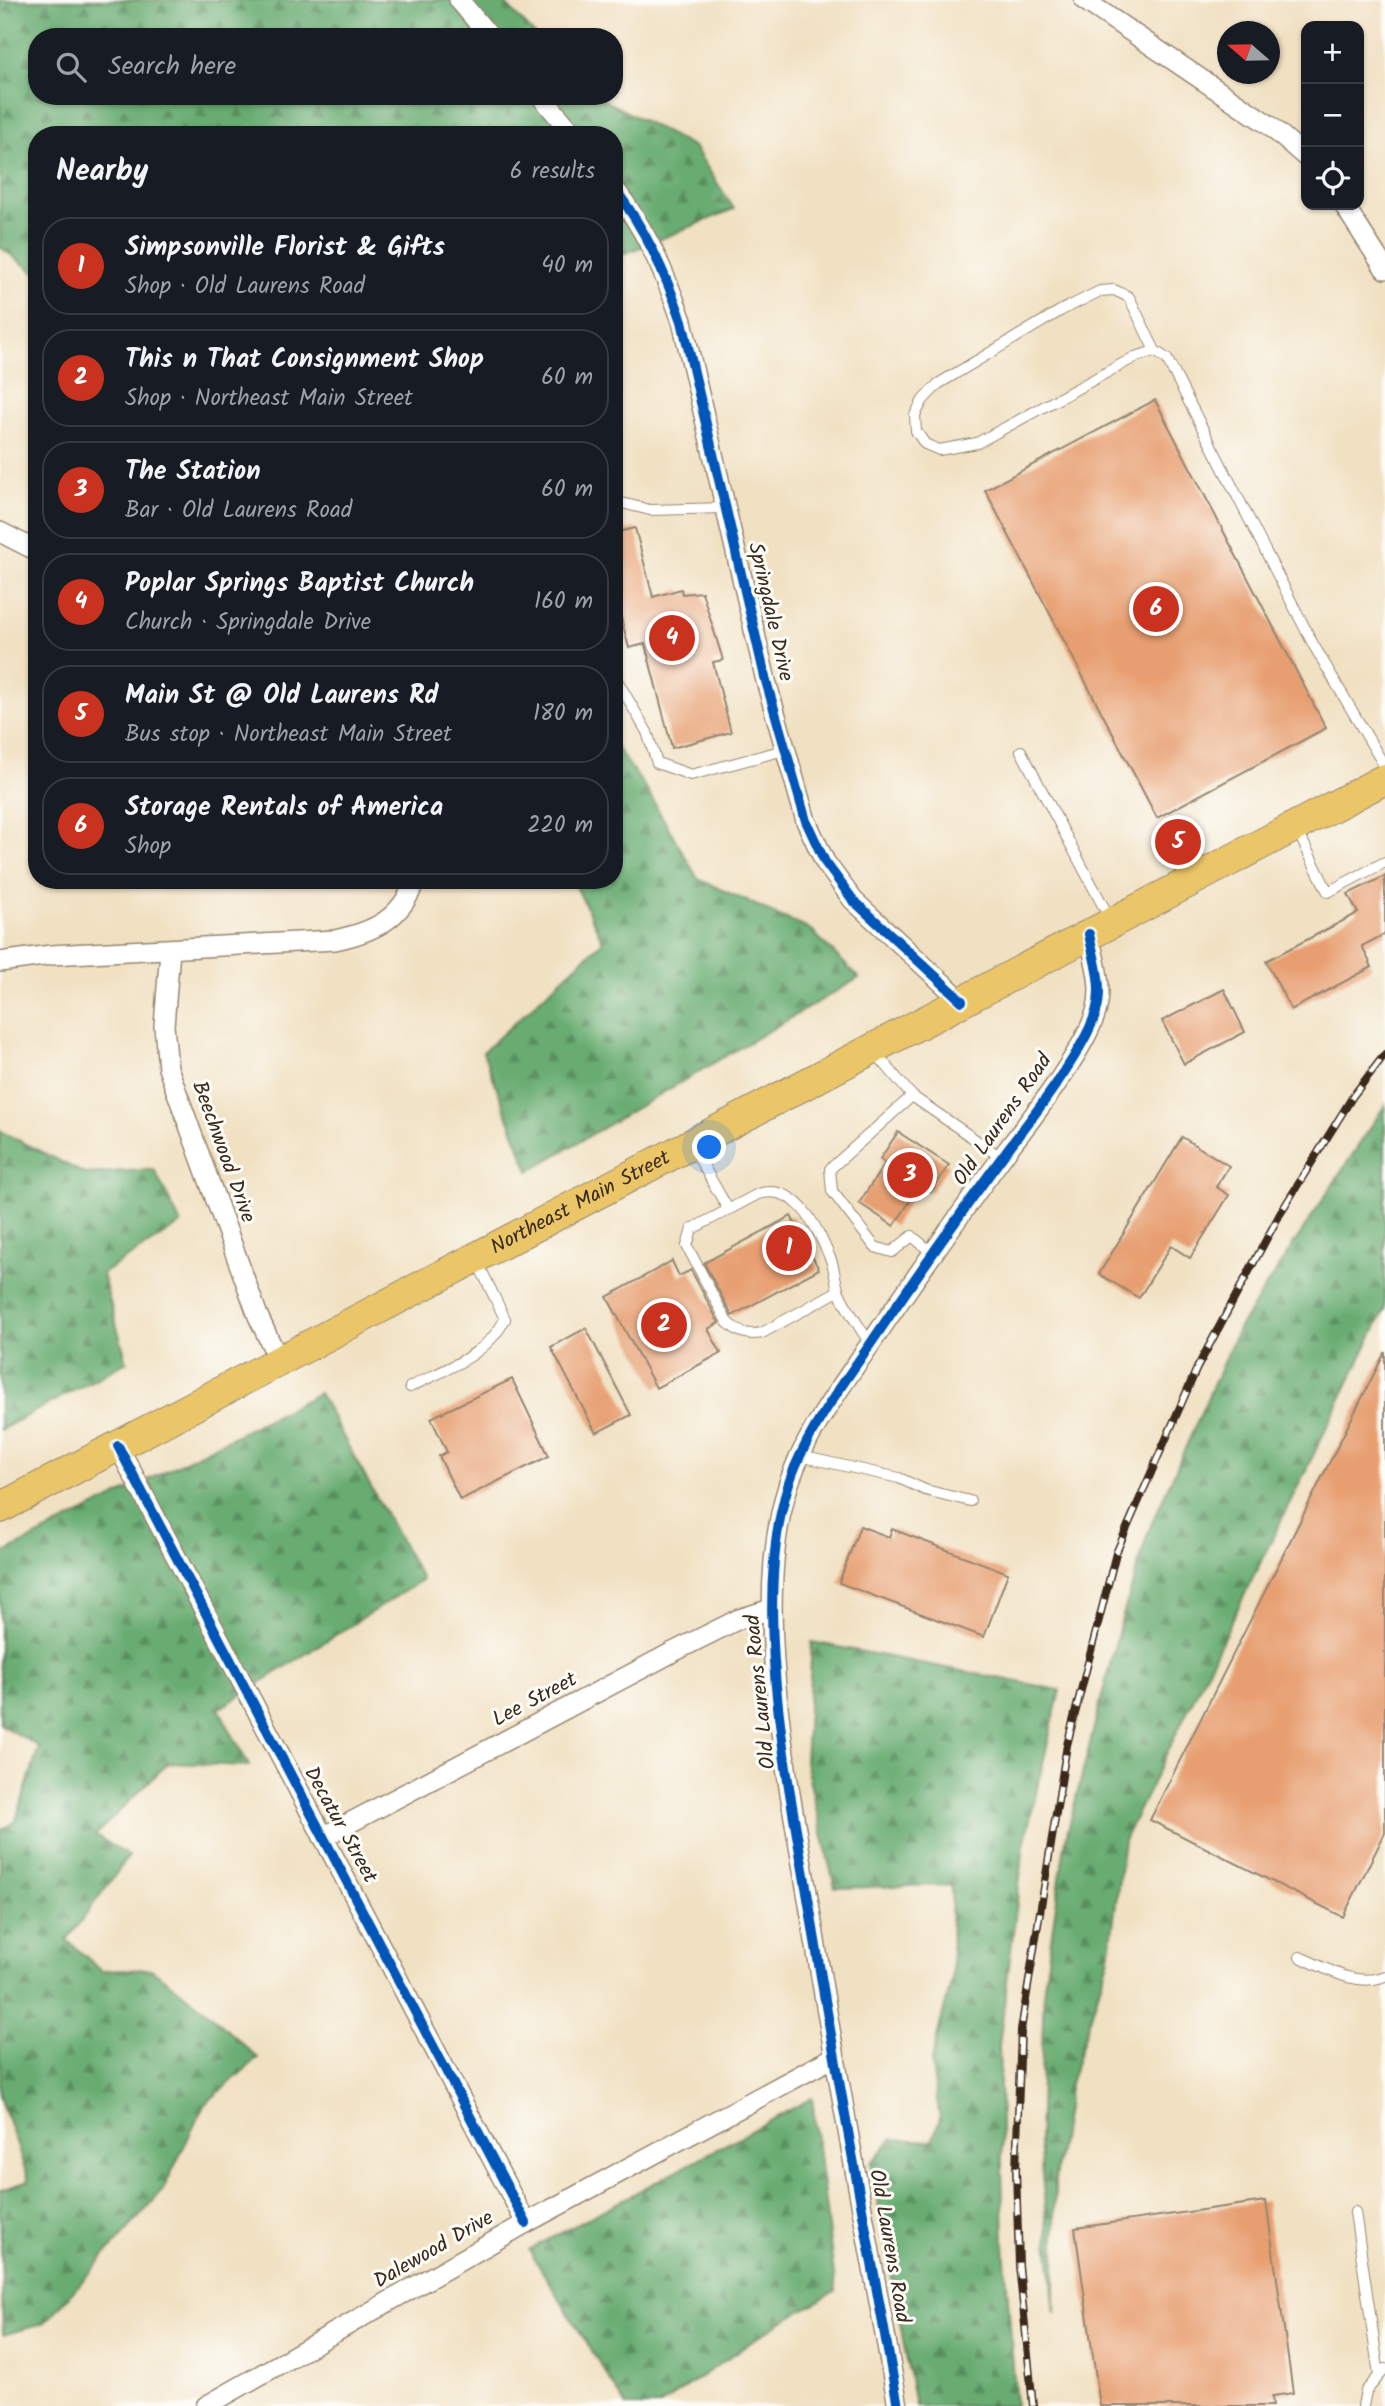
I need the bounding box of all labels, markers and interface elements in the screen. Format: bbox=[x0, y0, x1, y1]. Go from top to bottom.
north arrow bbox=[1217, 21, 1280, 84]
map controls bbox=[1301, 21, 1364, 210]
button: + bbox=[1301, 21, 1364, 84]
search box bbox=[28, 28, 623, 105]
text: Search here bbox=[108, 46, 236, 88]
icon: search bbox=[52, 48, 90, 86]
button: − bbox=[1301, 84, 1364, 147]
button: locate bbox=[1301, 147, 1364, 210]
text: Nearby bbox=[56, 148, 148, 196]
text: 6 results bbox=[510, 154, 595, 190]
text: Simpsonville Florist & Gifts bbox=[125, 227, 445, 269]
text: 1 bbox=[78, 248, 84, 284]
text: 40 m bbox=[541, 248, 593, 284]
text: Shop · Old Laurens Road bbox=[125, 269, 365, 305]
text: This n That Consignment Shop bbox=[125, 339, 484, 381]
text: 2 bbox=[74, 360, 88, 396]
text: 60 m bbox=[541, 360, 593, 396]
text: Shop · Northeast Main Street bbox=[125, 381, 413, 417]
text: The Station bbox=[125, 451, 261, 493]
text: 3 bbox=[75, 472, 87, 508]
text: 60 m bbox=[541, 472, 593, 508]
text: Bar · Old Laurens Road bbox=[125, 493, 352, 529]
street label: Springdale Drive bbox=[738, 539, 802, 685]
text: Poplar Springs Baptist Church bbox=[125, 563, 474, 605]
pin: 6 bbox=[1133, 583, 1179, 635]
text: 4 bbox=[75, 584, 87, 620]
text: 160 m bbox=[534, 584, 593, 620]
text: Church · Springdale Drive bbox=[125, 605, 371, 641]
pin: 4 bbox=[649, 612, 695, 664]
text: Main St @ Old Laurens Rd bbox=[125, 675, 439, 717]
text: 5 bbox=[75, 696, 87, 732]
text: 180 m bbox=[533, 696, 593, 732]
text: Bus stop · Northeast Main Street bbox=[125, 717, 452, 753]
text: Storage Rentals of America bbox=[125, 787, 443, 829]
text: 6 bbox=[75, 808, 87, 844]
text: 220 m bbox=[527, 808, 593, 844]
pin: 5 bbox=[1155, 816, 1201, 868]
text: Shop bbox=[125, 829, 171, 865]
street label: Old Laurens Road bbox=[945, 1046, 1061, 1193]
street label: Beechwood Drive bbox=[182, 1076, 264, 1228]
your location bbox=[692, 1130, 726, 1164]
street label: Northeast Main Street bbox=[485, 1141, 677, 1263]
pin: 3 bbox=[887, 1149, 933, 1201]
pin: 1 bbox=[766, 1222, 812, 1274]
pin: 2 bbox=[641, 1299, 687, 1351]
street label: Old Laurens Road bbox=[736, 1612, 786, 1771]
street label: Lee Street bbox=[487, 1663, 584, 1736]
street label: Decatur Street bbox=[294, 1761, 386, 1890]
street label: Old Laurens Road bbox=[859, 2167, 919, 2326]
street label: Dalewood Drive bbox=[368, 2202, 501, 2298]

